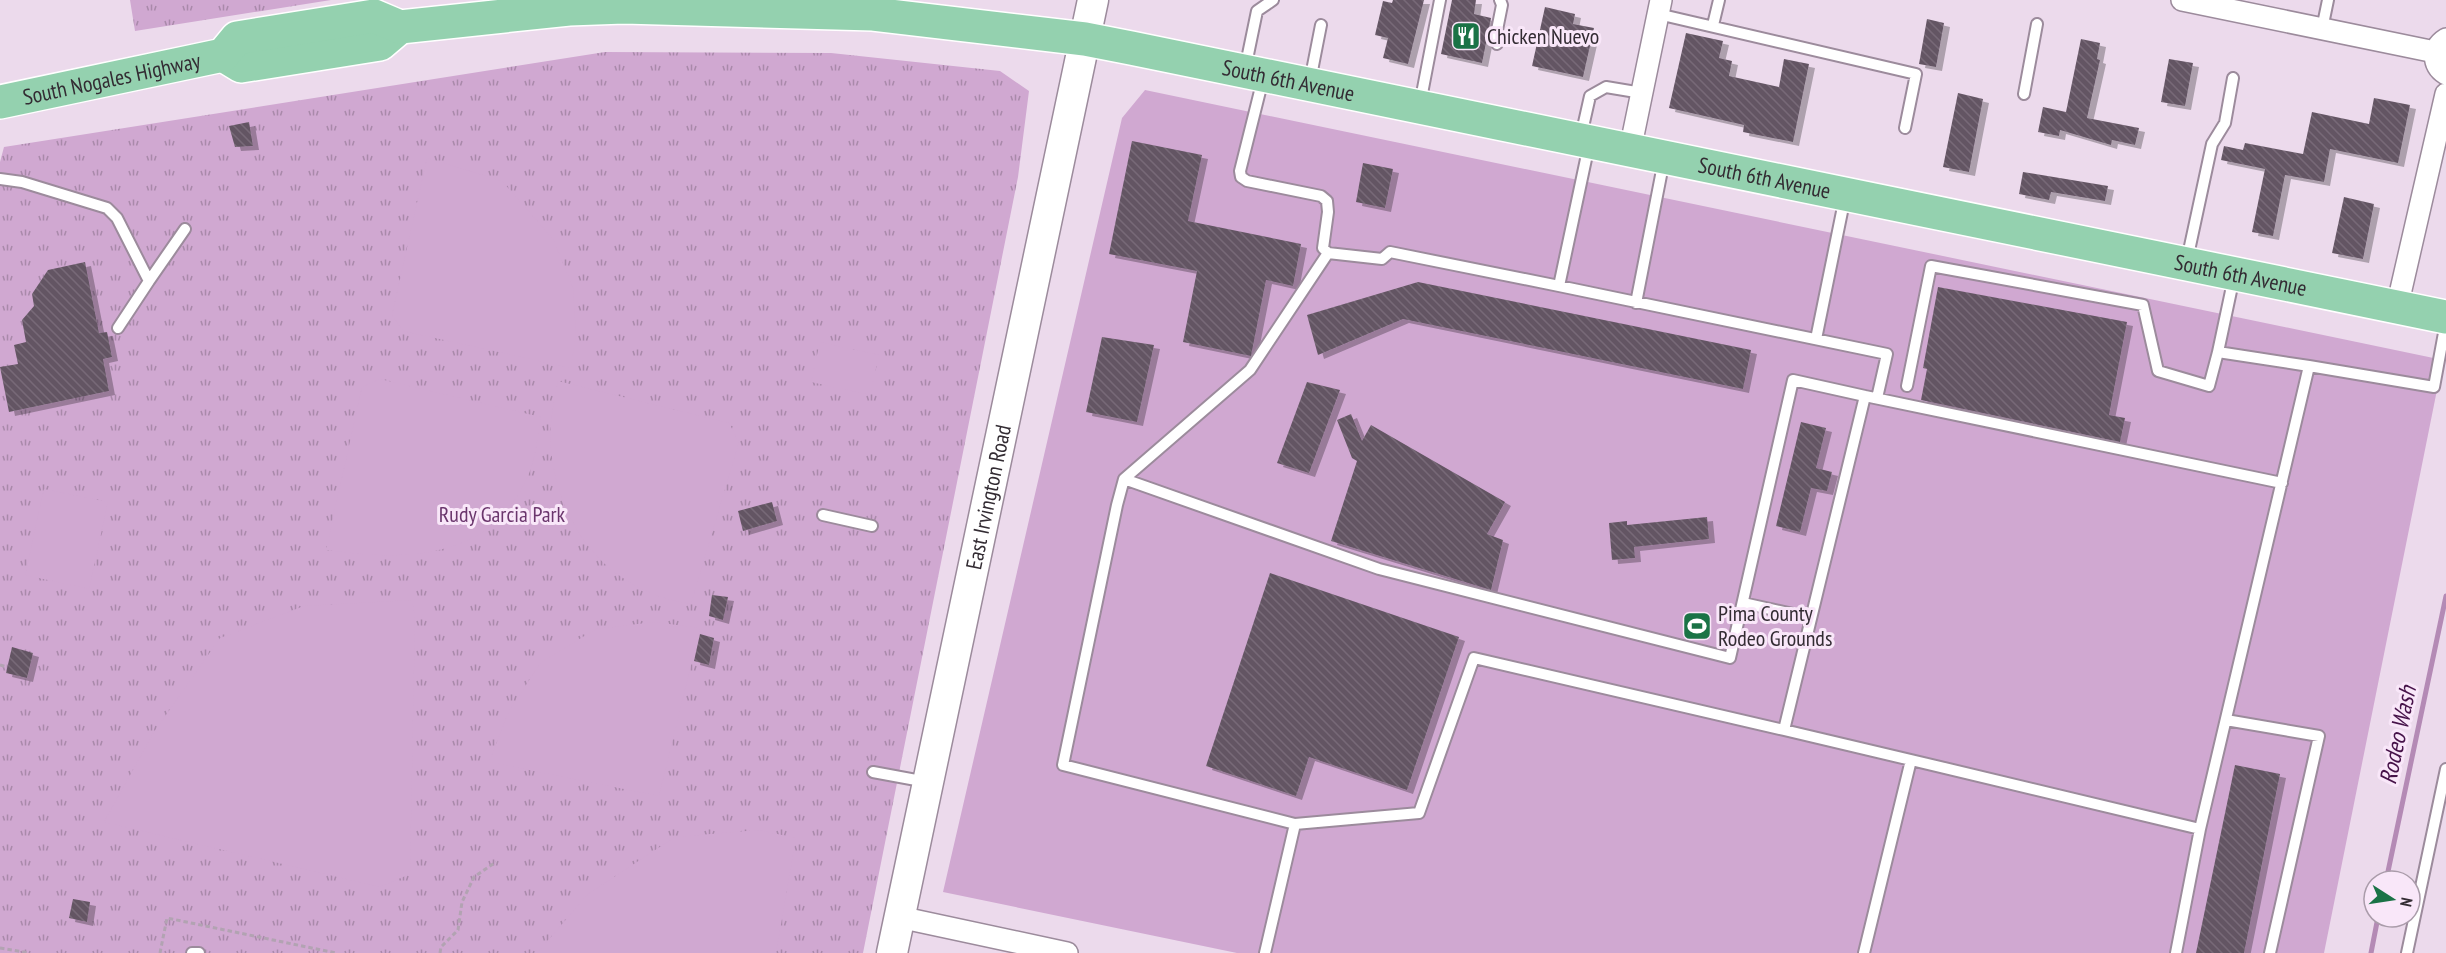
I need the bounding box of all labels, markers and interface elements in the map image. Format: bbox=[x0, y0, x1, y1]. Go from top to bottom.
restaurant icon: Chicken Nuevo bbox=[1450, 20, 1482, 52]
place label: Chicken Nuevo bbox=[1487, 22, 1599, 50]
street label: South Nogales Highway bbox=[20, 46, 204, 111]
street label: South 6th Avenue bbox=[1220, 53, 1357, 107]
street label: South 6th Avenue bbox=[1696, 150, 1833, 205]
street label: South 6th Avenue bbox=[2172, 248, 2309, 302]
street label: East Irvington Road bbox=[959, 422, 1017, 572]
park label: Rudy Garcia Park bbox=[439, 500, 566, 528]
place label: Pima County Rodeo Grounds bbox=[1718, 599, 1832, 652]
sports icon: Pima County Rodeo Grounds bbox=[1681, 610, 1713, 642]
water label: Rodeo Wash bbox=[2372, 682, 2423, 787]
north arrow bbox=[2362, 869, 2422, 929]
text: N bbox=[2396, 896, 2417, 908]

